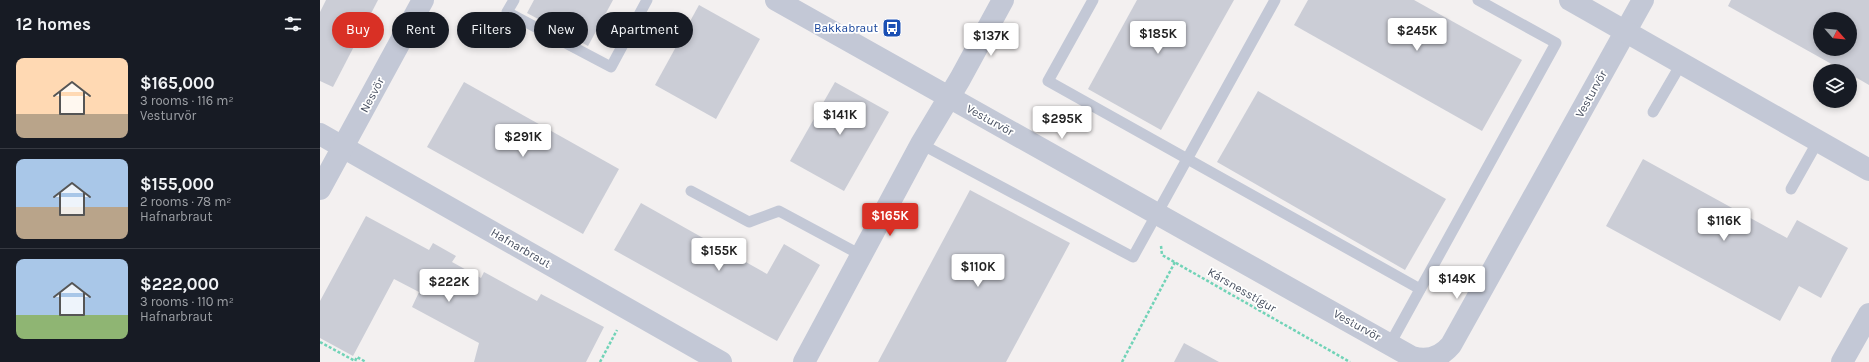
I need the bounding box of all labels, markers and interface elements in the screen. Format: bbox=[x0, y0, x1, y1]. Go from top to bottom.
chip: Buy bbox=[332, 12, 384, 48]
chip: Rent bbox=[392, 12, 449, 48]
chip: Filters bbox=[457, 12, 526, 48]
chip: New bbox=[534, 12, 588, 48]
chip: Apartment bbox=[596, 12, 693, 48]
north arrow bbox=[1813, 12, 1857, 56]
map controls bbox=[1813, 12, 1857, 108]
icon: filters bbox=[282, 13, 304, 35]
text: 12 homes bbox=[16, 14, 91, 34]
bus stop icon: Bakkabraut bbox=[881, 17, 903, 39]
pin: $245K bbox=[1389, 18, 1445, 52]
place label: Bakkabraut bbox=[814, 21, 878, 35]
pin: $185K bbox=[1130, 21, 1186, 55]
pin: $137K bbox=[963, 23, 1019, 57]
text: $245K bbox=[1397, 23, 1437, 38]
text: $185K bbox=[1139, 26, 1177, 41]
text: $137K bbox=[973, 28, 1009, 43]
button: layers bbox=[1813, 64, 1857, 108]
street label: Vesturvör bbox=[1572, 67, 1610, 120]
text: $165,000 bbox=[140, 73, 215, 93]
icon: home bbox=[48, 74, 96, 122]
street label: Nesvör bbox=[357, 75, 387, 115]
text: 3 rooms · 116 m² bbox=[140, 93, 234, 108]
street label: Vesturvör bbox=[964, 101, 1017, 139]
pin: $141K bbox=[812, 102, 868, 136]
pin: $295K bbox=[1034, 106, 1090, 140]
text: $141K bbox=[823, 107, 857, 122]
text: Vesturvör bbox=[140, 108, 196, 123]
text: $295K bbox=[1042, 111, 1082, 126]
pin: $291K bbox=[495, 124, 551, 158]
text: $291K bbox=[504, 129, 542, 144]
text: $155,000 bbox=[140, 174, 214, 194]
icon: home bbox=[48, 175, 96, 223]
text: 2 rooms · 78 m² bbox=[140, 194, 232, 209]
pin: $165K bbox=[862, 203, 918, 237]
text: $165K bbox=[871, 208, 909, 223]
pin: $116K bbox=[1696, 208, 1752, 242]
text: Hafnarbraut bbox=[140, 209, 212, 224]
text: $116K bbox=[1707, 213, 1741, 228]
street label: Hafnarbraut bbox=[489, 225, 554, 271]
pin: $155K bbox=[691, 238, 747, 272]
text: $155K bbox=[700, 243, 738, 258]
pin: $110K bbox=[950, 254, 1006, 288]
text: $110K bbox=[961, 259, 995, 274]
street label: Kársnesstígur bbox=[1205, 265, 1279, 316]
pin: $149K bbox=[1429, 266, 1485, 300]
pin: $222K bbox=[421, 269, 477, 303]
text: $149K bbox=[1438, 271, 1476, 286]
text: $222,000 bbox=[140, 274, 219, 294]
text: $222K bbox=[428, 274, 470, 289]
icon: home bbox=[48, 275, 96, 323]
text: 3 rooms · 110 m² bbox=[140, 294, 234, 309]
street label: Vesturvör bbox=[1331, 306, 1384, 344]
text: Hafnarbraut bbox=[140, 309, 212, 324]

